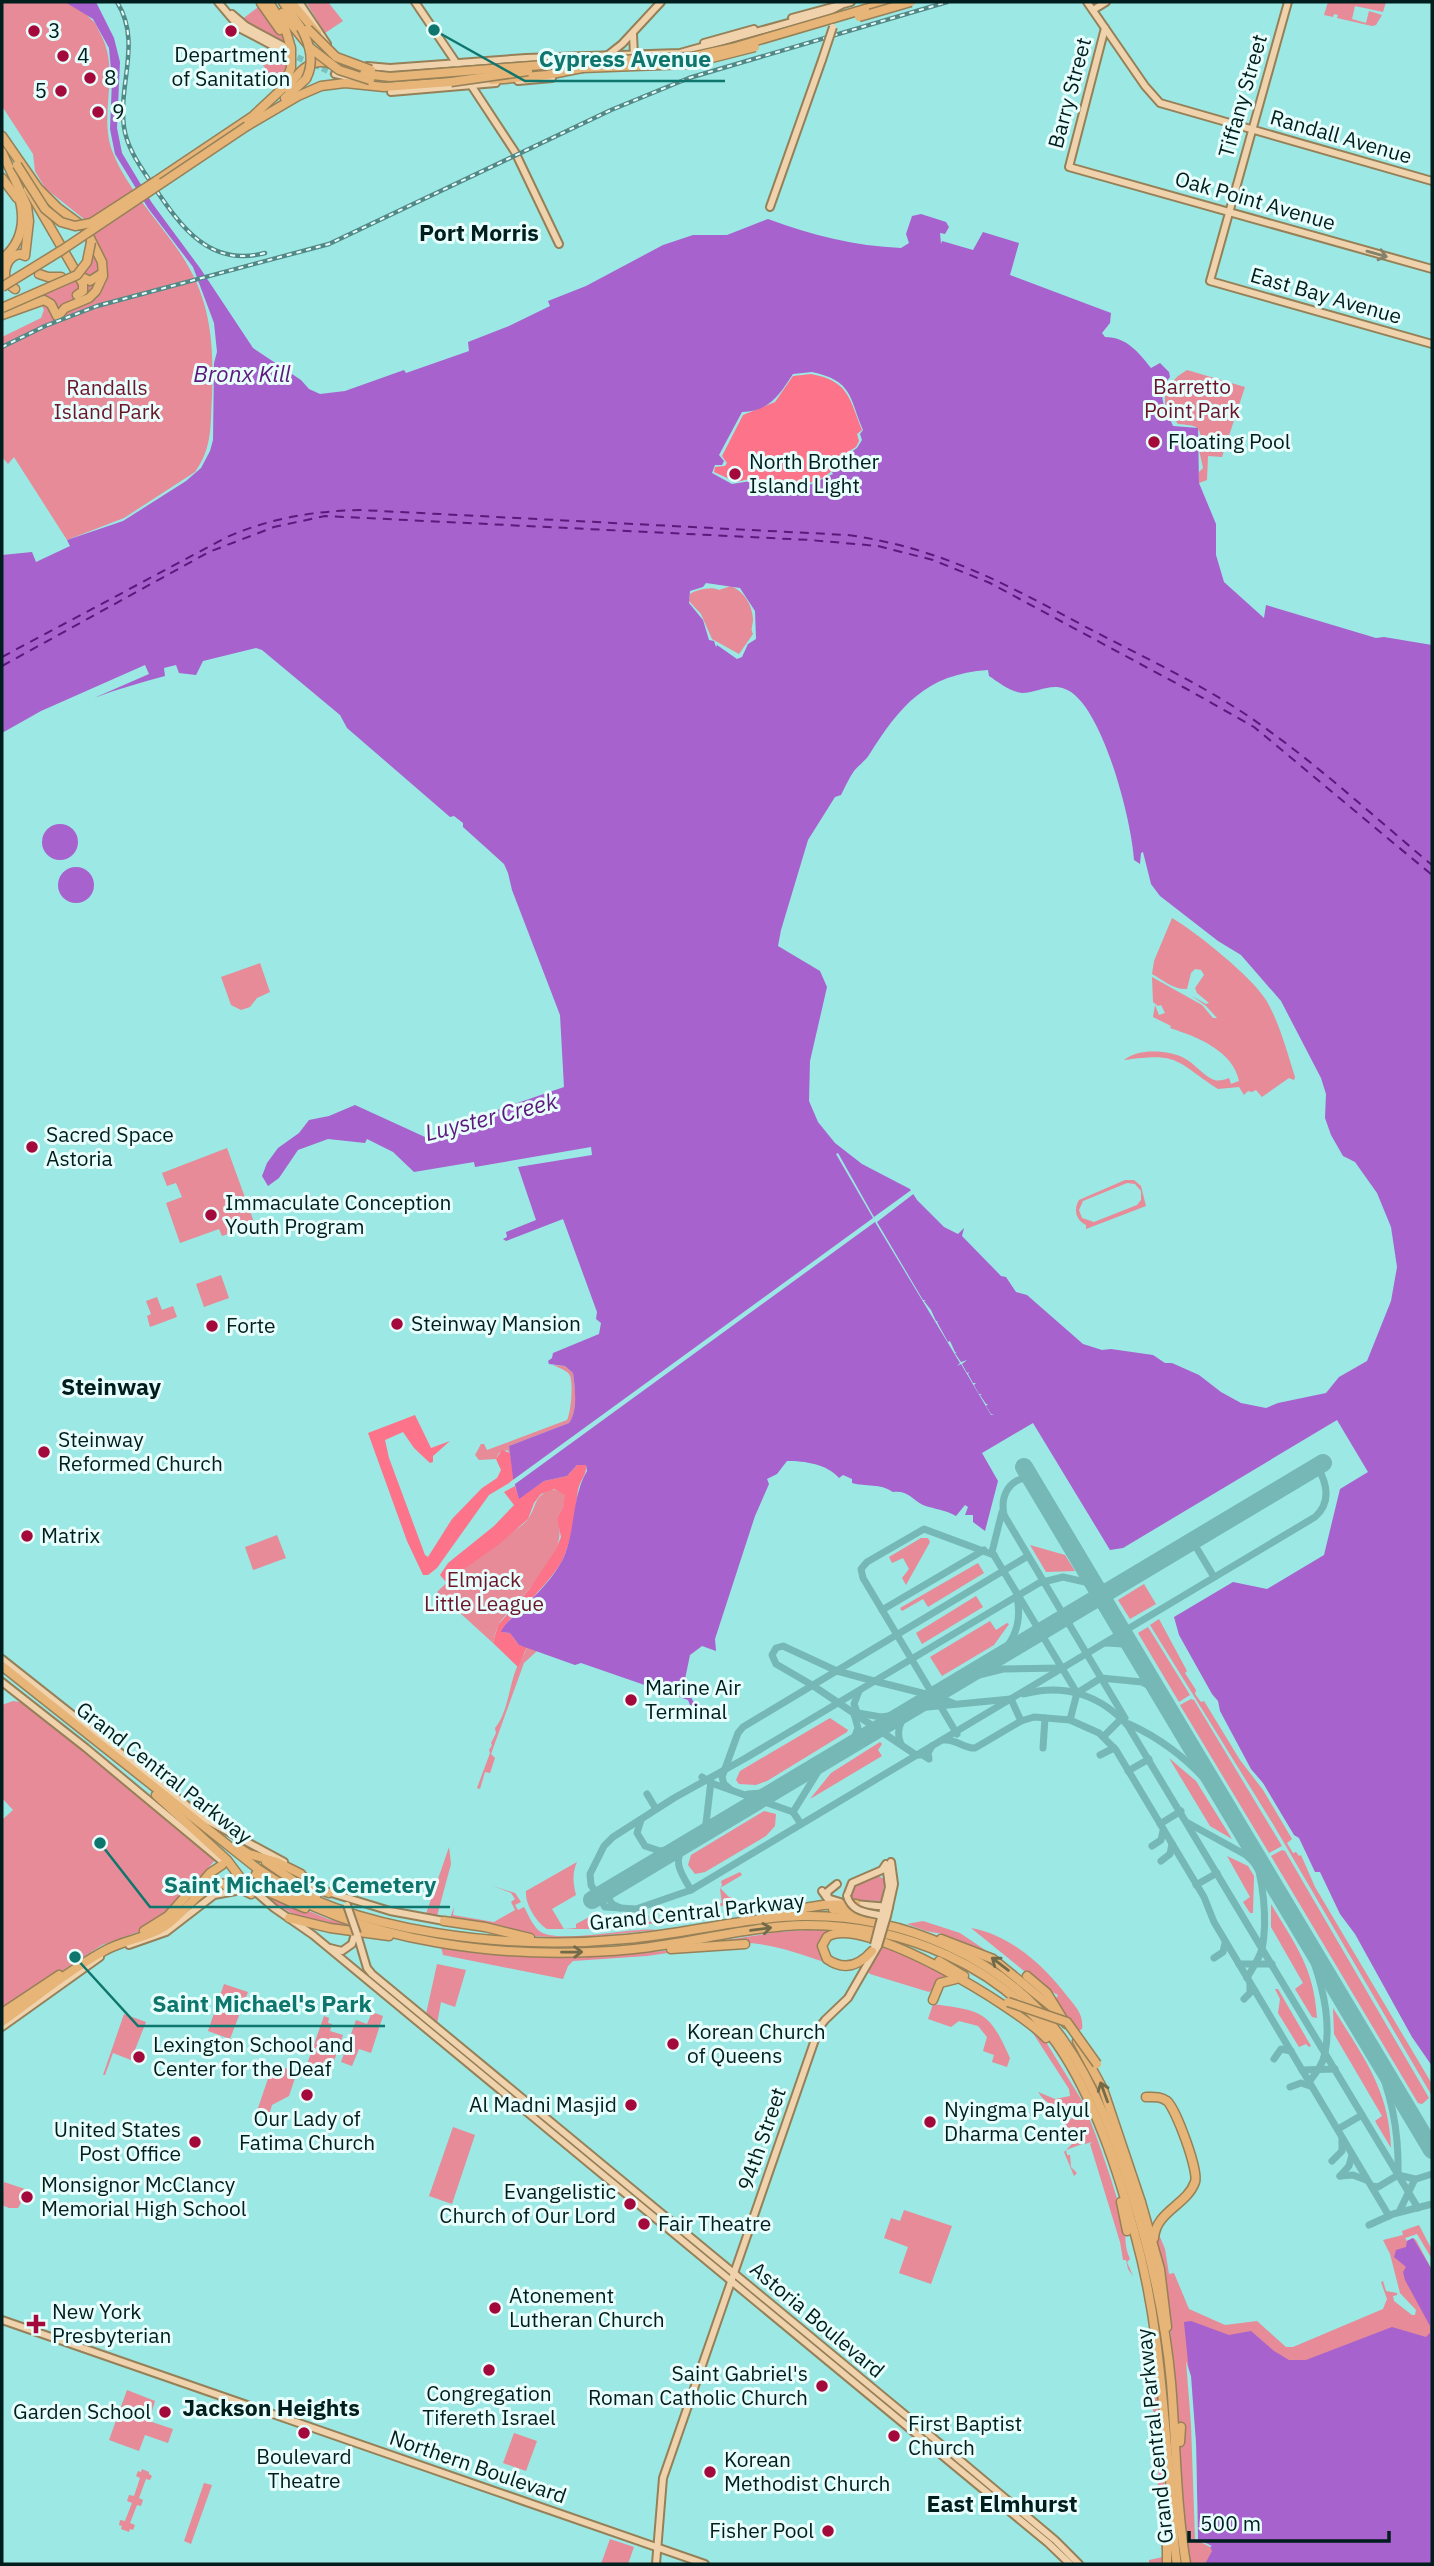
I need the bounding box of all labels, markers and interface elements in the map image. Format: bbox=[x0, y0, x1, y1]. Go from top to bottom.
place label: 3 bbox=[48, 16, 61, 44]
marker: 3 bbox=[26, 23, 42, 39]
marker: Department of Sanitation bbox=[223, 23, 239, 39]
street label: Tiffany Street bbox=[1211, 31, 1273, 161]
street label: Barry Street bbox=[1041, 34, 1097, 151]
callout: Cypress Avenue bbox=[525, 37, 725, 81]
place label: Department of Sanitation bbox=[172, 40, 290, 92]
place label: 4 bbox=[77, 41, 90, 69]
text: Cypress Avenue bbox=[539, 43, 711, 73]
marker: 4 bbox=[55, 48, 71, 64]
place label: 8 bbox=[104, 63, 117, 91]
marker: 8 bbox=[82, 70, 98, 86]
place label: 5 bbox=[34, 76, 47, 104]
marker: 5 bbox=[53, 83, 69, 99]
place label: 9 bbox=[112, 97, 125, 125]
street label: Randall Avenue bbox=[1267, 102, 1415, 170]
marker: 9 bbox=[90, 104, 106, 120]
street label: Oak Point Avenue bbox=[1172, 164, 1339, 236]
district label: Port Morris bbox=[419, 217, 539, 247]
one-way arrow bbox=[1366, 248, 1388, 261]
street label: East Bay Avenue bbox=[1247, 260, 1405, 330]
water label: Bronx Kill bbox=[193, 358, 292, 388]
park label: Barretto Point Park bbox=[1144, 372, 1240, 424]
park label: Randalls Island Park bbox=[53, 373, 161, 425]
place label: Floating Pool bbox=[1168, 427, 1291, 455]
marker: Floating Pool bbox=[1146, 434, 1162, 450]
place label: North Brother Island Light bbox=[749, 447, 880, 499]
marker: North Brother Island Light bbox=[727, 466, 743, 482]
water label: Luyster Creek bbox=[421, 1085, 561, 1147]
place label: Sacred Space Astoria bbox=[46, 1120, 174, 1172]
marker: Sacred Space Astoria bbox=[24, 1139, 40, 1155]
place label: Immaculate Conception Youth Program bbox=[225, 1188, 452, 1240]
marker: Immaculate Conception Youth Program bbox=[203, 1207, 219, 1223]
place label: Steinway Mansion bbox=[411, 1309, 581, 1337]
place label: Forte bbox=[226, 1311, 276, 1339]
marker: Steinway Mansion bbox=[389, 1316, 405, 1332]
marker: Forte bbox=[204, 1318, 220, 1334]
district label: Steinway bbox=[61, 1371, 162, 1401]
place label: Steinway Reformed Church bbox=[58, 1425, 223, 1477]
marker: Steinway Reformed Church bbox=[36, 1444, 52, 1460]
place label: Matrix bbox=[41, 1521, 101, 1549]
marker: Matrix bbox=[19, 1528, 35, 1544]
park label: Elmjack Little League bbox=[424, 1565, 544, 1617]
place label: Marine Air Terminal bbox=[645, 1673, 741, 1725]
marker: Marine Air Terminal bbox=[623, 1692, 639, 1708]
street label: Grand Central Parkway bbox=[71, 1695, 259, 1850]
callout: Saint Michael’s Cemetery bbox=[150, 1863, 450, 1907]
text: Saint Michael’s Cemetery bbox=[164, 1869, 437, 1899]
street label: Grand Central Parkway bbox=[588, 1886, 806, 1936]
one-way arrow bbox=[749, 1923, 772, 1936]
one-way arrow bbox=[561, 1945, 584, 1959]
one-way arrow bbox=[991, 1957, 1010, 1972]
callout: Saint Michael's Park bbox=[138, 1982, 385, 2026]
text: Saint Michael's Park bbox=[152, 1988, 372, 2018]
place label: Korean Church of Queens bbox=[687, 2017, 826, 2069]
place label: Lexington School and Center for the Deaf bbox=[153, 2030, 354, 2082]
marker: Korean Church of Queens bbox=[665, 2036, 681, 2052]
marker: Lexington School and Center for the Deaf bbox=[131, 2049, 147, 2065]
one-way arrow bbox=[1096, 2081, 1109, 2103]
street label: 94th Street bbox=[730, 2084, 792, 2194]
marker: Our Lady of Fatima Church bbox=[299, 2087, 315, 2103]
place label: Al Madni Masjid bbox=[469, 2090, 617, 2118]
place label: Nyingma Palyul Dharma Center bbox=[944, 2095, 1090, 2147]
marker: Al Madni Masjid bbox=[623, 2097, 639, 2113]
place label: Our Lady of Fatima Church bbox=[239, 2104, 375, 2156]
marker: Nyingma Palyul Dharma Center bbox=[922, 2114, 938, 2130]
place label: United States Post Office bbox=[54, 2115, 181, 2167]
marker: United States Post Office bbox=[187, 2134, 203, 2150]
place label: Monsignor McClancy Memorial High School bbox=[41, 2170, 247, 2222]
place label: Evangelistic Church of Our Lord bbox=[439, 2177, 616, 2229]
marker: Monsignor McClancy Memorial High School bbox=[19, 2189, 35, 2205]
marker: Evangelistic Church of Our Lord bbox=[622, 2196, 638, 2212]
place label: Fair Theatre bbox=[658, 2209, 771, 2237]
marker: Fair Theatre bbox=[636, 2216, 652, 2232]
street label: Astoria Boulevard bbox=[745, 2255, 891, 2384]
place label: Atonement Lutheran Church bbox=[509, 2281, 665, 2333]
place label: New York Presbyterian bbox=[52, 2297, 171, 2349]
marker: Atonement Lutheran Church bbox=[487, 2300, 503, 2316]
marker: New York Presbyterian bbox=[26, 2314, 46, 2334]
street label: Grand Central Parkway bbox=[1129, 2327, 1179, 2545]
place label: Saint Gabriel's Roman Catholic Church bbox=[588, 2359, 808, 2411]
marker: Congregation Tifereth Israel bbox=[481, 2362, 497, 2378]
marker: Saint Gabriel's Roman Catholic Church bbox=[814, 2378, 830, 2394]
place label: Congregation Tifereth Israel bbox=[422, 2379, 556, 2431]
district label: Jackson Heights bbox=[182, 2392, 360, 2422]
place label: Garden School bbox=[13, 2397, 151, 2425]
marker: Garden School bbox=[157, 2404, 173, 2420]
place label: First Baptist Church bbox=[908, 2409, 1022, 2461]
street label: Northern Boulevard bbox=[386, 2423, 571, 2509]
marker: Boulevard Theatre bbox=[296, 2425, 312, 2441]
marker: First Baptist Church bbox=[886, 2428, 902, 2444]
place label: Boulevard Theatre bbox=[256, 2442, 352, 2494]
place label: Korean Methodist Church bbox=[724, 2445, 890, 2497]
marker: Korean Methodist Church bbox=[702, 2464, 718, 2480]
district label: East Elmhurst bbox=[926, 2488, 1078, 2518]
scale bar bbox=[1189, 2500, 1388, 2544]
text: 500 m bbox=[1200, 2509, 1261, 2537]
place label: Fisher Pool bbox=[709, 2516, 814, 2544]
marker: Fisher Pool bbox=[820, 2523, 836, 2539]

